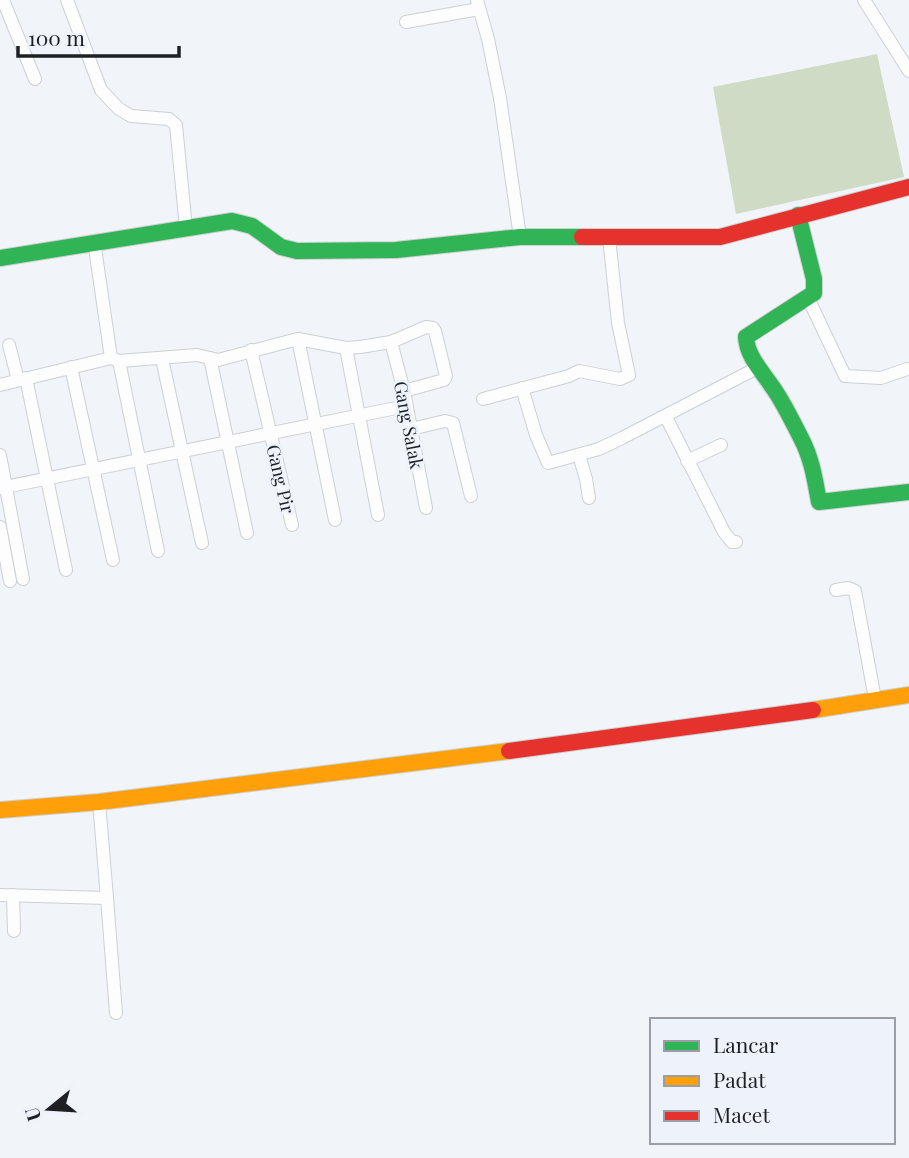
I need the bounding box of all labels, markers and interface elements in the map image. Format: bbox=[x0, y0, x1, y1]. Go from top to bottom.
scale bar bbox=[18, 14, 178, 58]
text: 100 m bbox=[28, 23, 85, 51]
street label: Gang Salak bbox=[389, 379, 429, 471]
street label: Gang Pir bbox=[261, 442, 301, 516]
legend bbox=[650, 1018, 895, 1144]
text: Lancar bbox=[713, 1030, 779, 1058]
text: Padat bbox=[713, 1065, 766, 1093]
north arrow bbox=[14, 1074, 84, 1144]
text: Macet bbox=[713, 1100, 770, 1128]
text: U bbox=[17, 1104, 46, 1125]

